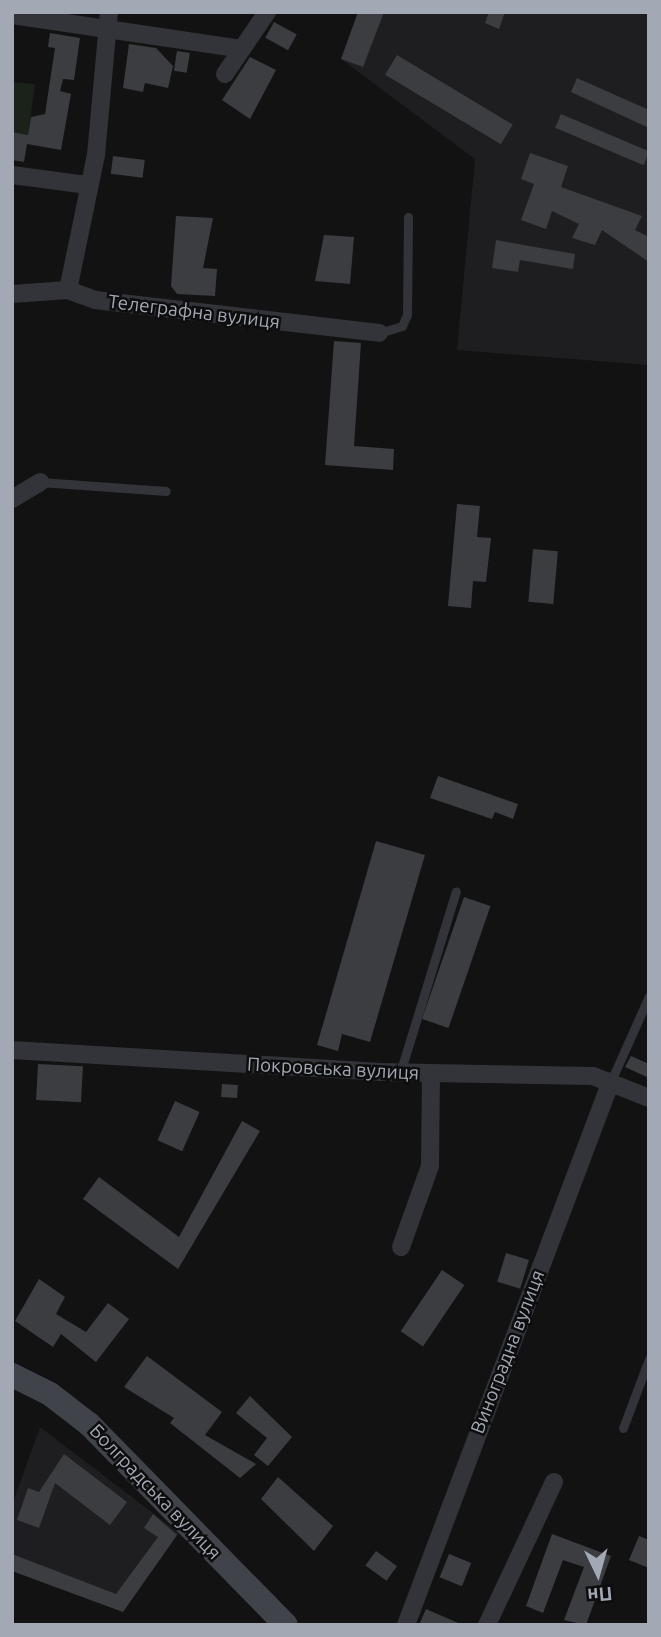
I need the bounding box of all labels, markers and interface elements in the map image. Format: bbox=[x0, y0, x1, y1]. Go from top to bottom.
street label: Телеграфна вулиця bbox=[107, 290, 281, 334]
street label: Покровська вулиця bbox=[246, 1053, 420, 1085]
street label: Виноградна вулиця bbox=[466, 1267, 550, 1437]
street label: Болградська вулиця bbox=[85, 1420, 225, 1564]
north arrow bbox=[563, 1539, 633, 1609]
text: Пн bbox=[586, 1583, 613, 1607]

